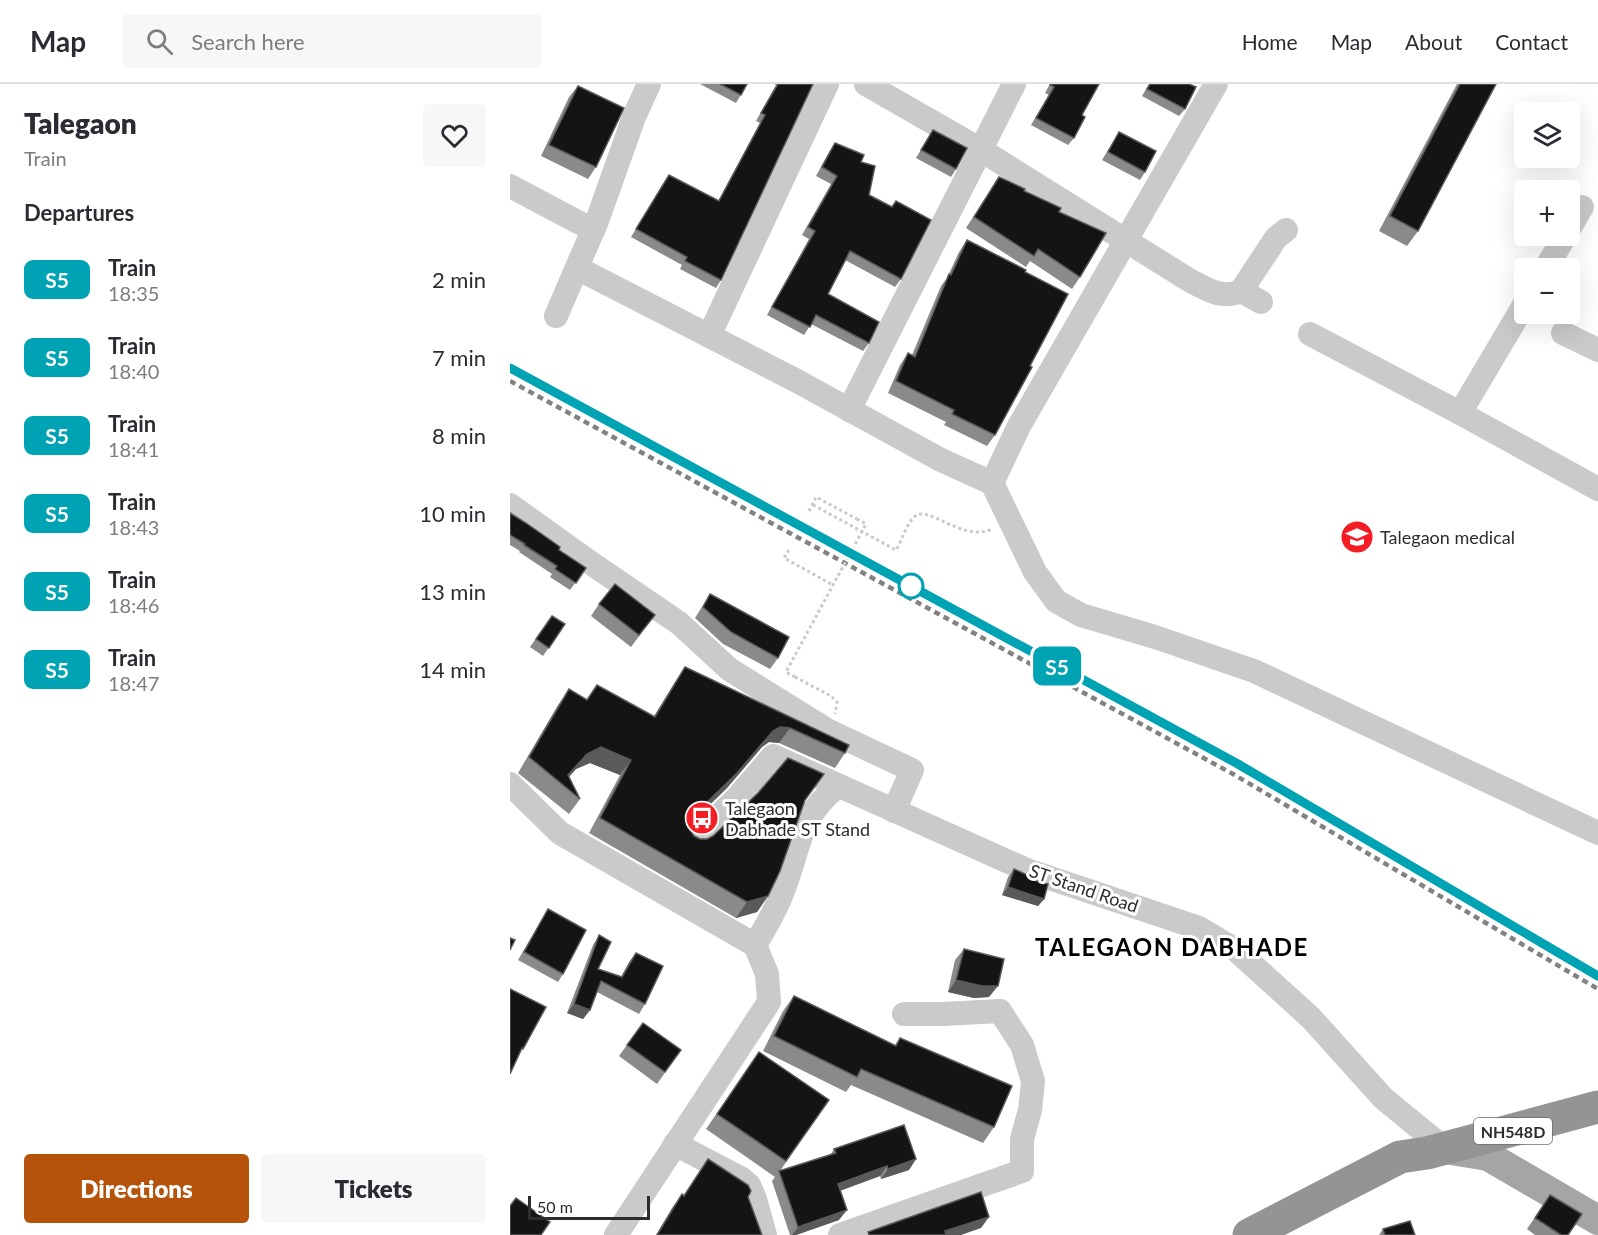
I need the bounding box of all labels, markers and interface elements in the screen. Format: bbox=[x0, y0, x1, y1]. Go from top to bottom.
search box bbox=[122, 14, 542, 68]
text: Map bbox=[30, 24, 86, 58]
icon: search bbox=[143, 25, 176, 58]
text: Search here bbox=[191, 28, 305, 55]
text: Home bbox=[1242, 29, 1298, 54]
text: Map bbox=[1331, 29, 1372, 54]
text: About bbox=[1405, 29, 1462, 54]
text: Contact bbox=[1495, 29, 1568, 54]
map controls bbox=[1514, 102, 1580, 324]
button: layers bbox=[1514, 102, 1580, 168]
button: heart bbox=[423, 104, 486, 167]
text: Talegaon bbox=[24, 106, 137, 140]
text: Train bbox=[24, 146, 67, 170]
button: + bbox=[1514, 180, 1580, 246]
text: Departures bbox=[24, 199, 134, 226]
text: Train bbox=[108, 254, 156, 281]
button: − bbox=[1514, 258, 1580, 324]
text: 2 min bbox=[432, 266, 486, 293]
text: S5 bbox=[45, 267, 69, 292]
text: 18:35 bbox=[108, 281, 159, 305]
text: Train bbox=[108, 332, 156, 359]
text: 7 min bbox=[432, 344, 486, 371]
text: S5 bbox=[45, 345, 69, 370]
text: 18:40 bbox=[108, 359, 159, 383]
text: Train bbox=[108, 410, 156, 437]
text: 8 min bbox=[432, 422, 486, 449]
text: S5 bbox=[45, 423, 69, 448]
text: 18:41 bbox=[108, 437, 159, 461]
text: Train bbox=[108, 488, 156, 515]
text: 10 min bbox=[419, 500, 486, 527]
text: S5 bbox=[45, 501, 69, 526]
text: 18:43 bbox=[108, 515, 159, 539]
school or university icon: Talegaon medical bbox=[1339, 519, 1375, 555]
place label: Talegaon medical bbox=[1380, 526, 1515, 548]
text: Train bbox=[108, 566, 156, 593]
unlabelled marker bbox=[898, 573, 924, 599]
text: 13 min bbox=[419, 578, 486, 605]
text: S5 bbox=[45, 579, 69, 604]
text: 18:46 bbox=[108, 593, 159, 617]
text: Train bbox=[108, 644, 156, 671]
line badge: S5 bbox=[1030, 646, 1084, 686]
text: S5 bbox=[1045, 654, 1069, 679]
text: 14 min bbox=[419, 656, 486, 683]
text: S5 bbox=[45, 657, 69, 682]
text: 18:47 bbox=[108, 671, 159, 695]
place label: Talegaon Dabhade ST Stand bbox=[725, 797, 870, 840]
bus stop icon: Talegaon Dabhade ST Stand bbox=[684, 800, 720, 836]
street label: ST Stand Road bbox=[1027, 859, 1141, 917]
district label: TALEGAON DABHADE bbox=[1035, 932, 1309, 961]
road number: NH548D bbox=[1474, 1118, 1552, 1144]
button: Directions bbox=[24, 1154, 249, 1223]
button: Tickets bbox=[261, 1154, 486, 1223]
scale bar bbox=[528, 1193, 650, 1220]
text: 50 m bbox=[537, 1197, 573, 1216]

